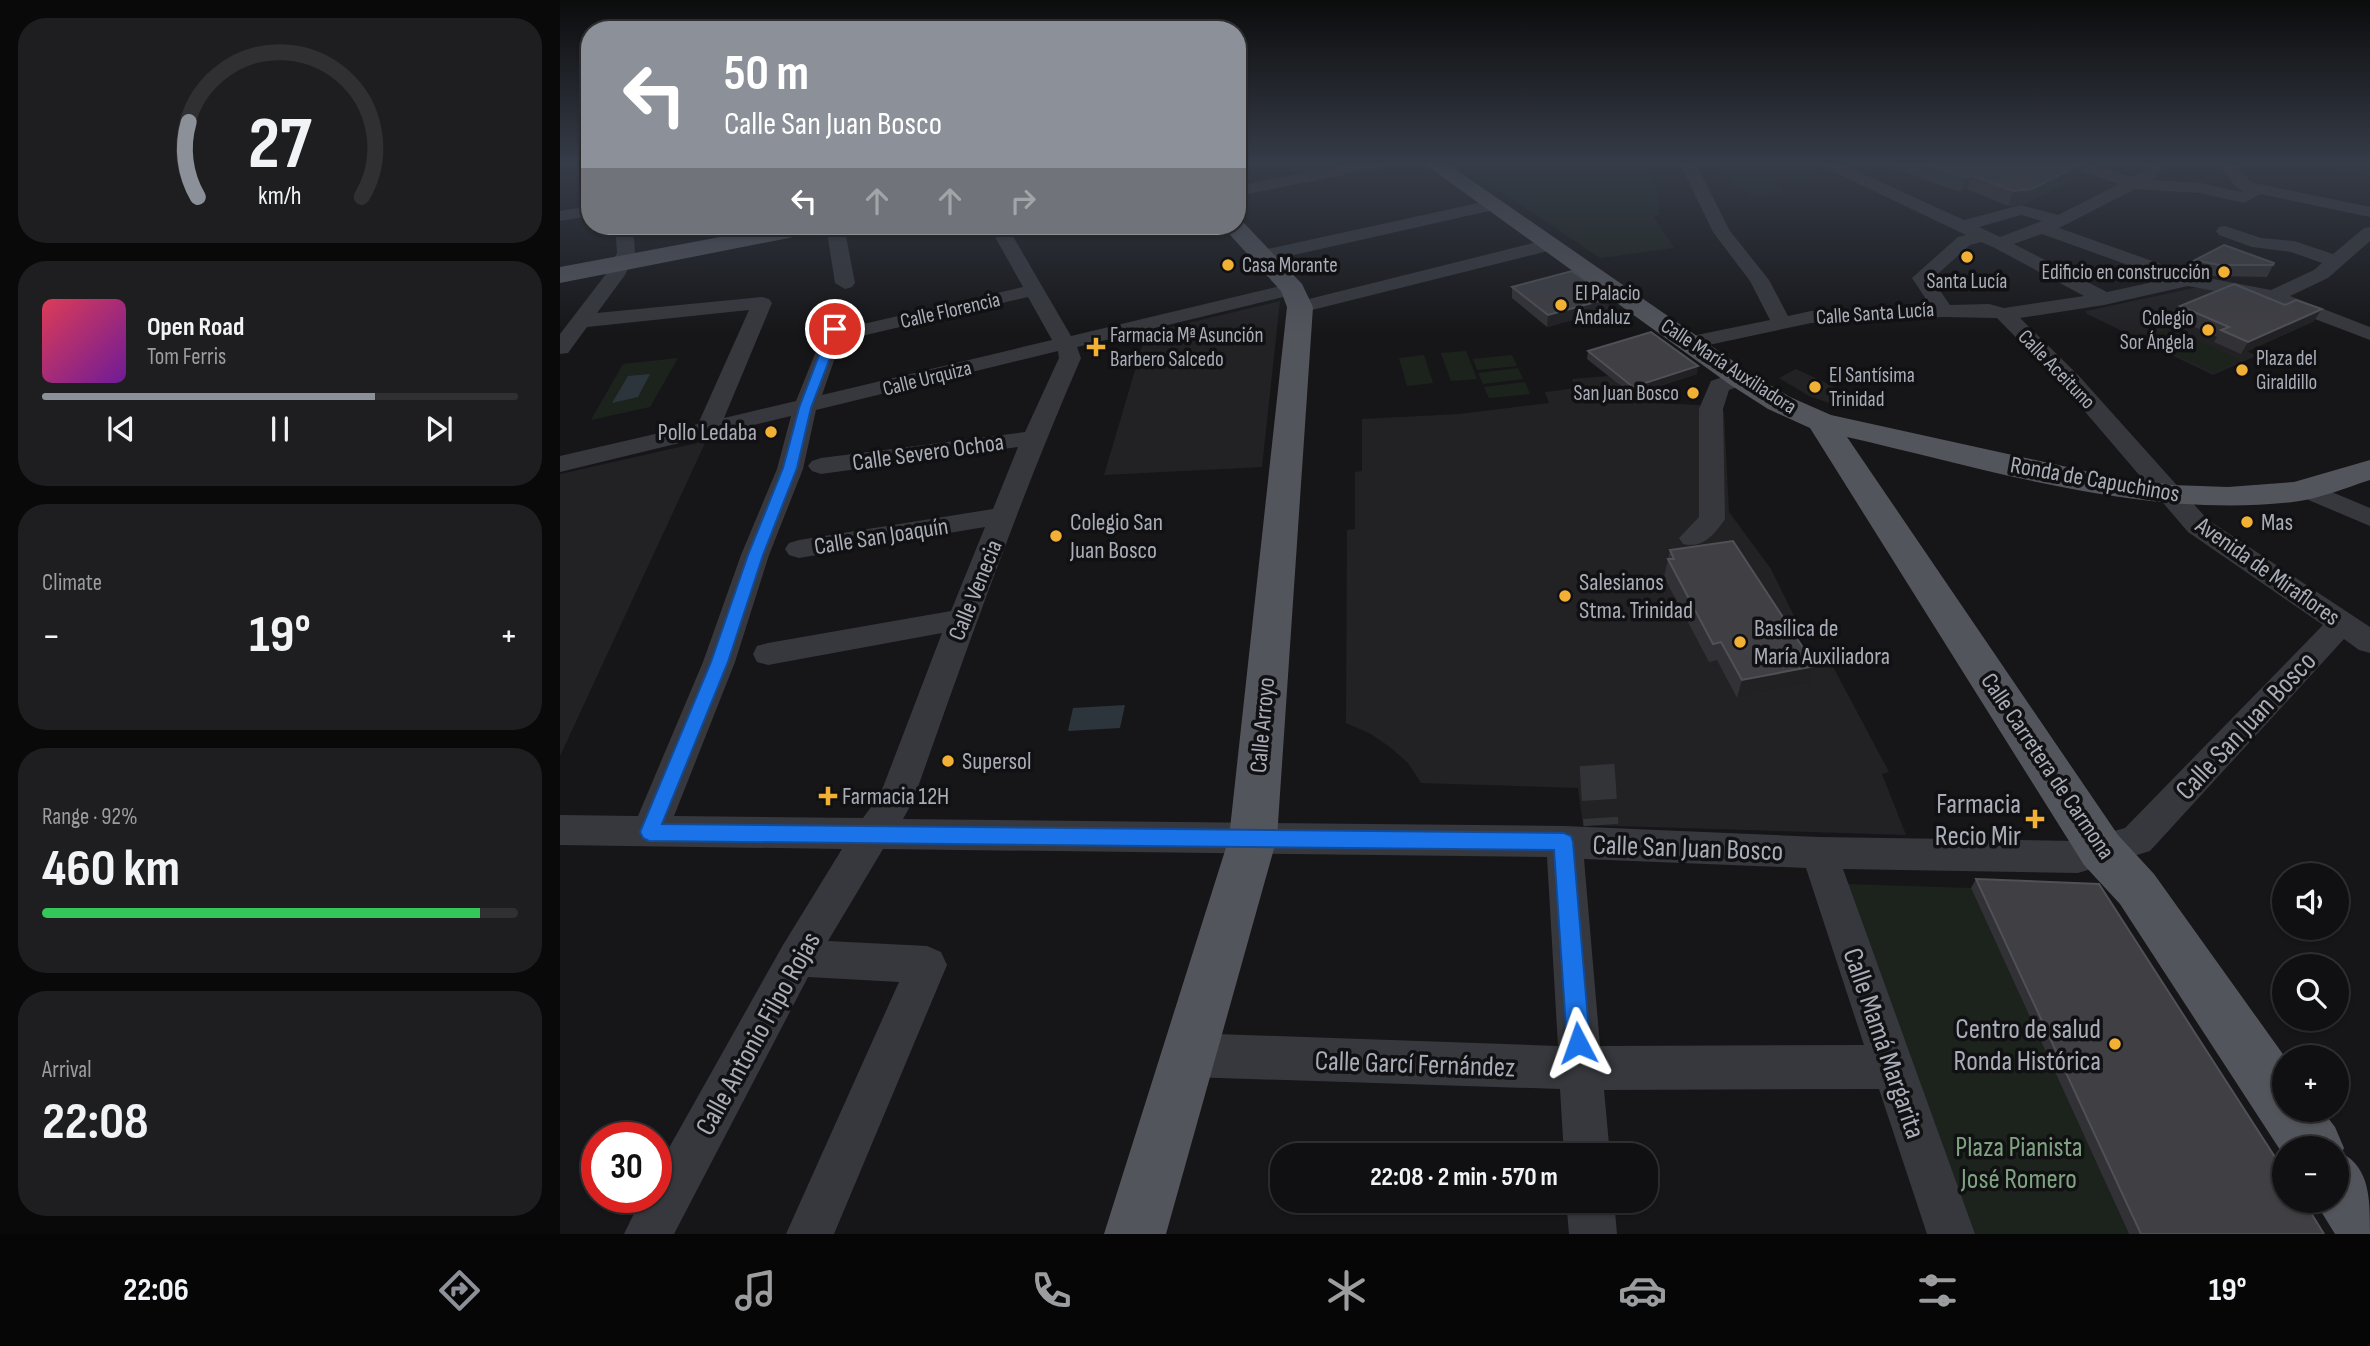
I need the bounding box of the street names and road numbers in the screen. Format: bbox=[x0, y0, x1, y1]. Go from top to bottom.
street label: Calle Florencia bbox=[898, 287, 1002, 334]
street label: Calle Santa Lucía bbox=[1815, 297, 1935, 330]
street label: Calle María Auxiliadora bbox=[1656, 313, 1801, 420]
street label: Calle Aceituno bbox=[2013, 325, 2100, 414]
street label: Calle Urquiza bbox=[880, 355, 974, 402]
street label: Calle Severo Ochoa bbox=[851, 428, 1006, 477]
street label: Ronda de Capuchinos bbox=[2008, 450, 2182, 509]
street label: Avenida de Miraflores bbox=[2189, 510, 2346, 632]
street label: Calle San Joaquín bbox=[812, 512, 950, 561]
street label: Calle Venecia bbox=[942, 536, 1009, 645]
street label: Calle San Juan Bosco bbox=[2169, 645, 2323, 807]
street label: Calle Carretera de Carmona bbox=[1975, 668, 2121, 865]
street label: Calle Arroyo bbox=[1244, 676, 1281, 774]
street label: Calle San Juan Bosco bbox=[1592, 829, 1784, 868]
street label: Calle Antonio Filpo Rojas bbox=[689, 926, 828, 1141]
street label: Calle Mamá Margarita bbox=[1836, 944, 1932, 1143]
street label: Calle Garcí Fernández bbox=[1314, 1045, 1516, 1084]

